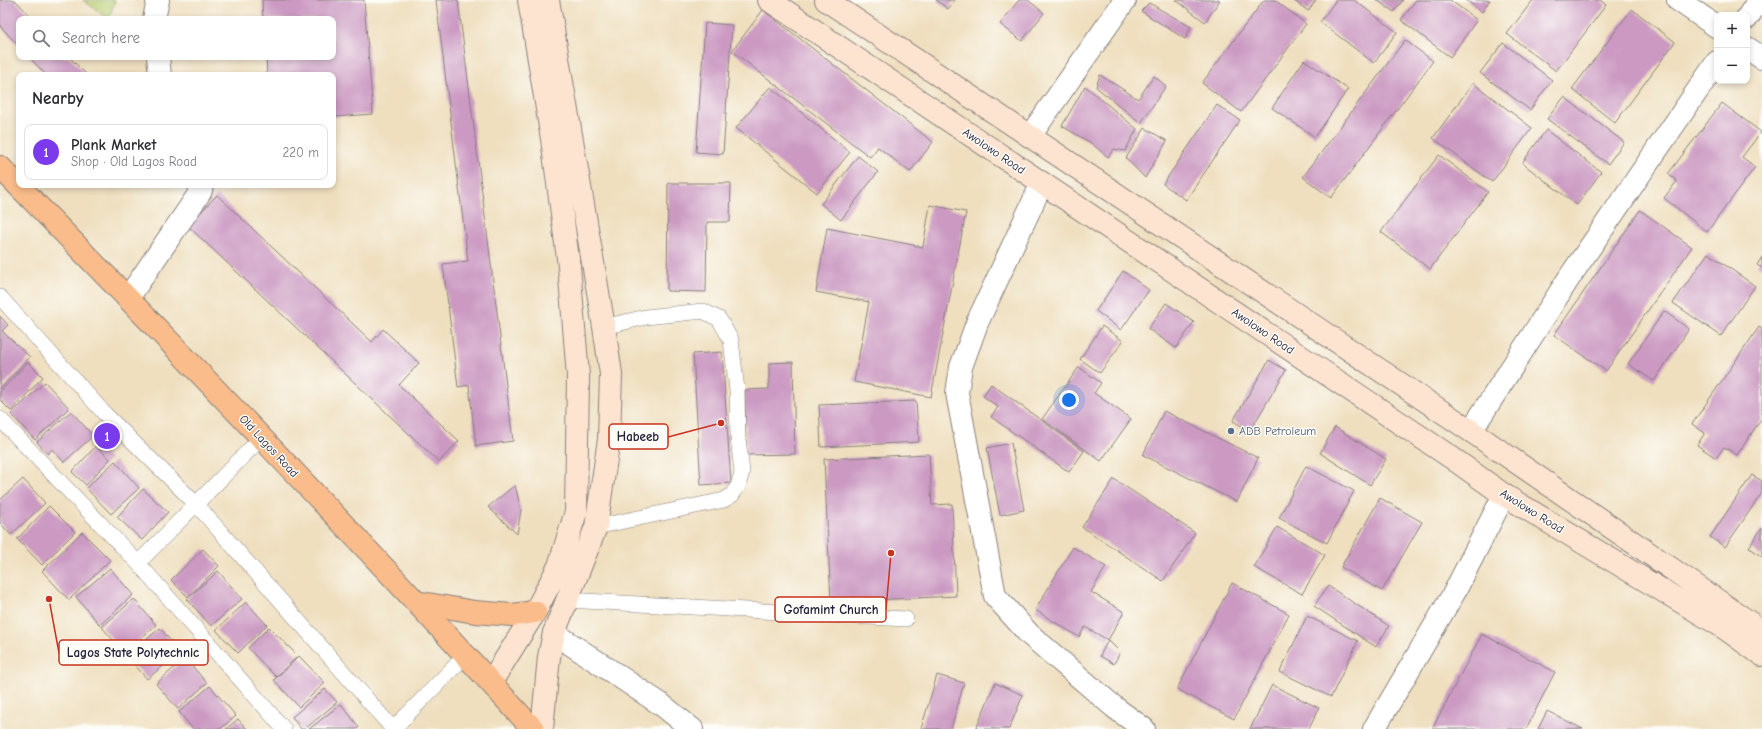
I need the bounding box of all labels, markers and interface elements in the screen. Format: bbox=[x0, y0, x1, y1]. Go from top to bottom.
map controls bbox=[1714, 12, 1750, 84]
button: + bbox=[1714, 12, 1750, 48]
search box bbox=[16, 16, 336, 60]
icon: search bbox=[30, 27, 52, 49]
text: Search here bbox=[62, 29, 140, 47]
button: − bbox=[1714, 48, 1750, 84]
text: Nearby bbox=[32, 89, 83, 108]
street label: Awolowo Road bbox=[960, 125, 1028, 177]
text: Plank Market bbox=[71, 136, 156, 154]
text: 1 bbox=[43, 145, 49, 160]
text: 220 m bbox=[282, 145, 319, 160]
text: Shop · Old Lagos Road bbox=[71, 154, 197, 169]
street label: Awolowo Road bbox=[1229, 305, 1297, 357]
your location bbox=[1059, 390, 1079, 410]
street label: Old Lagos Road bbox=[237, 412, 301, 480]
pin: 1 bbox=[94, 421, 120, 451]
callout: Habeeb bbox=[609, 424, 668, 449]
place label: ADB Petroleum bbox=[1239, 424, 1316, 438]
marker: ADB Petroleum bbox=[1226, 426, 1236, 436]
text: Habeeb bbox=[617, 429, 659, 444]
street label: Awolowo Road bbox=[1498, 486, 1566, 536]
callout: Gofamint Church bbox=[775, 597, 886, 622]
text: Gofamint Church bbox=[783, 602, 879, 617]
callout: Lagos State Polytechnic bbox=[59, 640, 208, 665]
text: Lagos State Polytechnic bbox=[67, 645, 199, 660]

